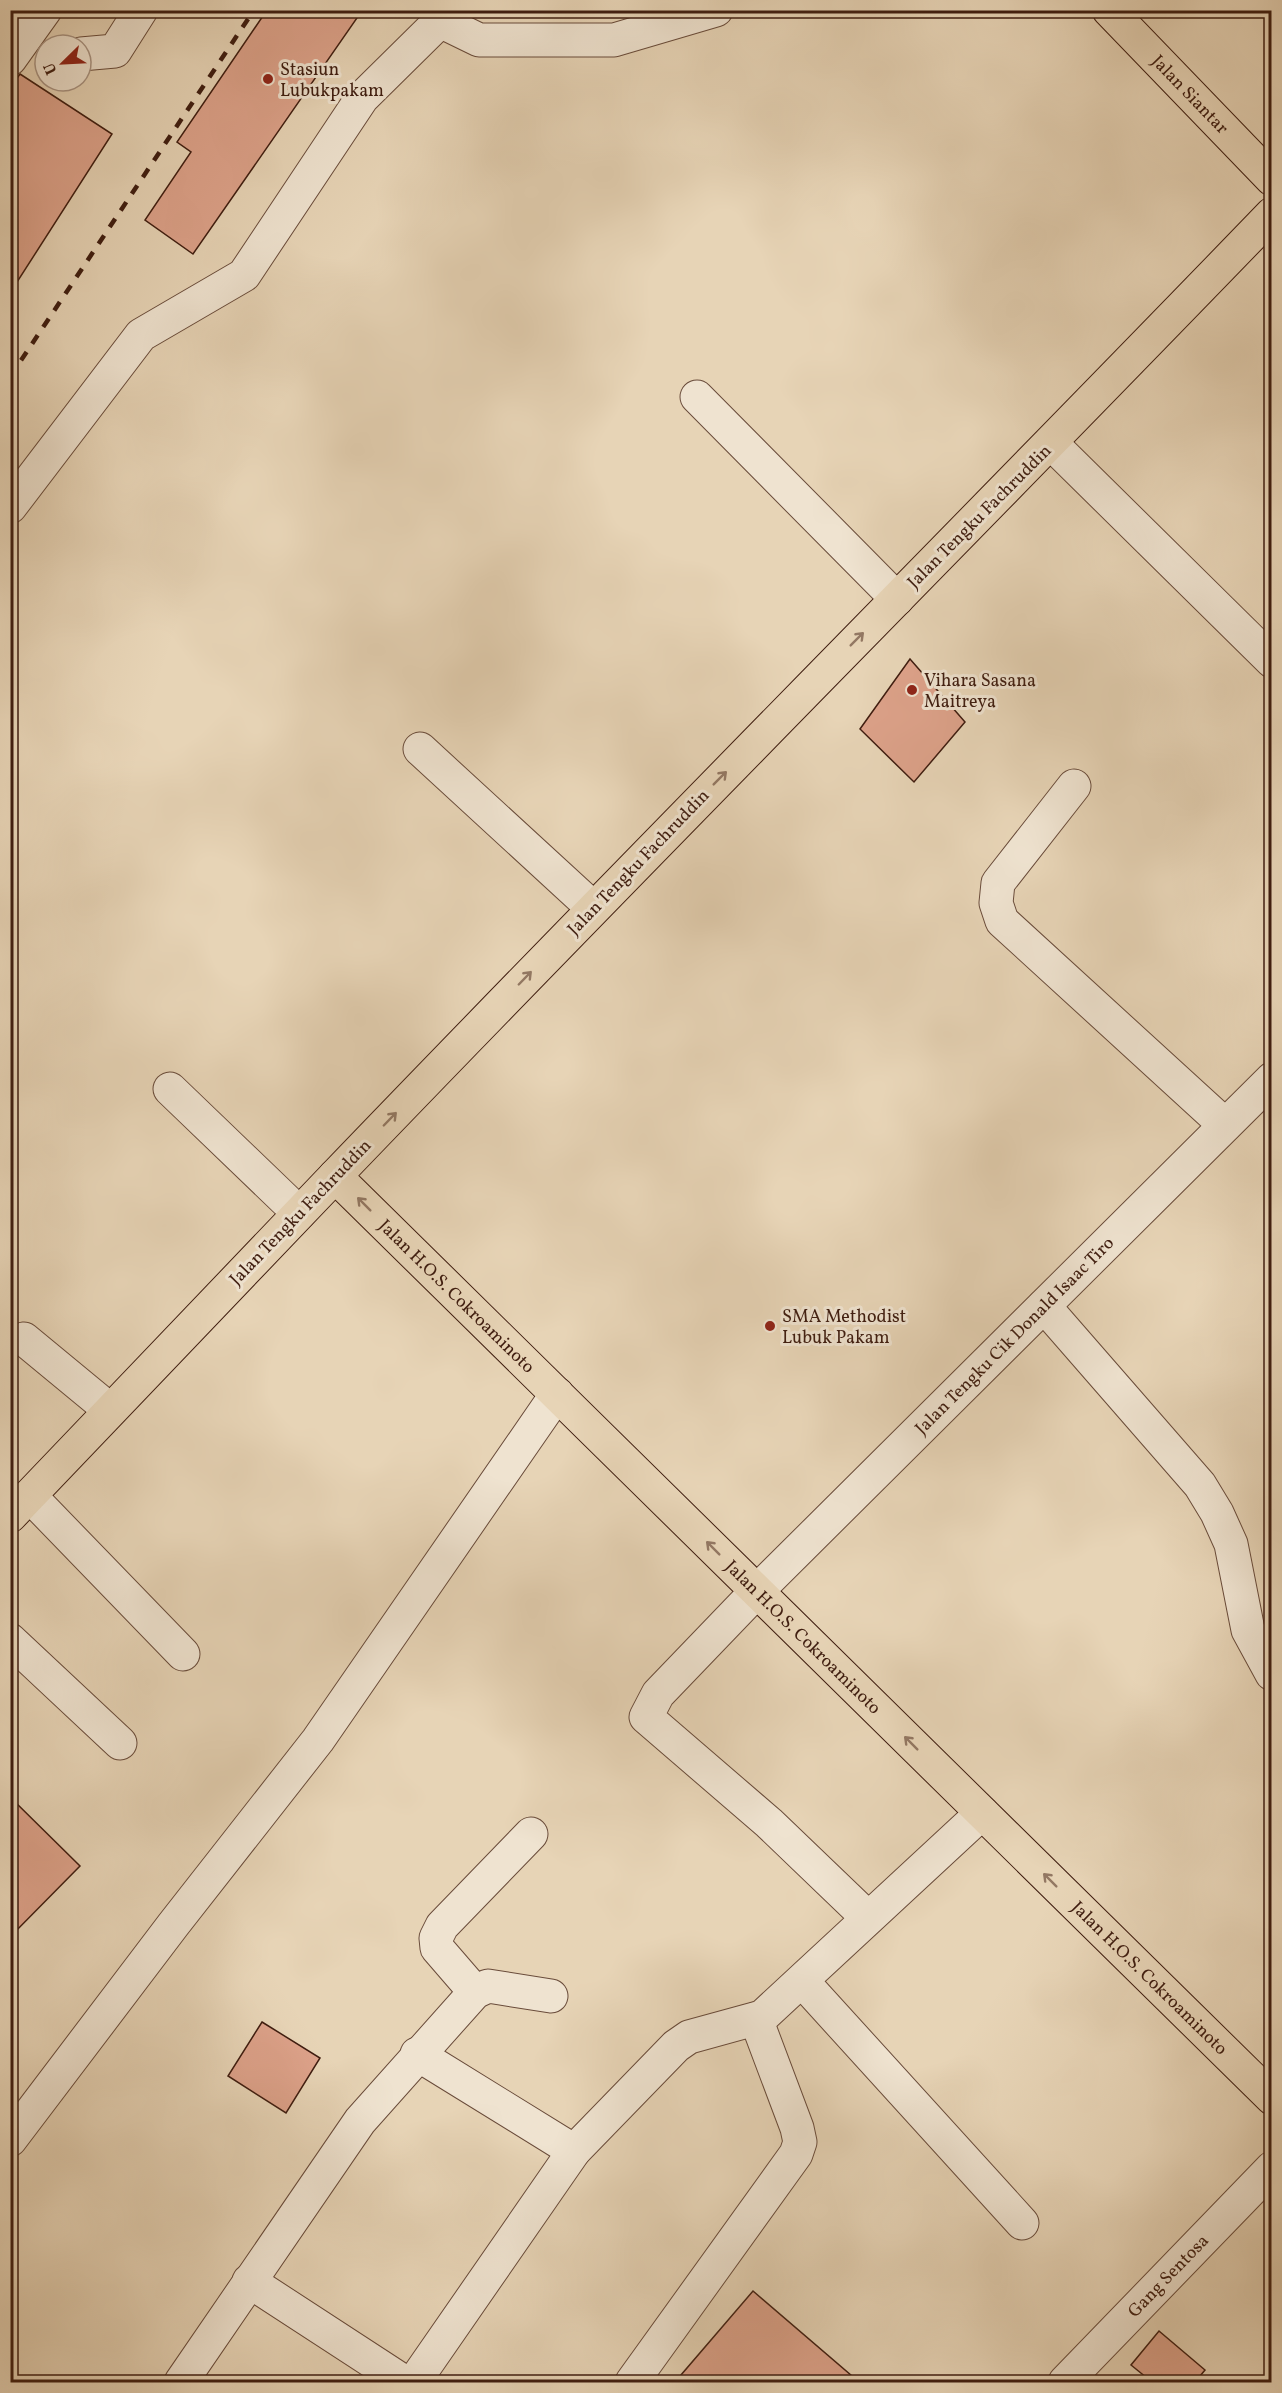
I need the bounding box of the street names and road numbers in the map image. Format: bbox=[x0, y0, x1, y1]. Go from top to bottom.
street label: Jalan Siantar bbox=[1145, 50, 1234, 141]
street label: Jalan Tengku Fachruddin bbox=[902, 439, 1058, 595]
street label: Jalan Tengku Fachruddin bbox=[562, 784, 716, 942]
street label: Jalan Tengku Fachruddin bbox=[224, 1134, 378, 1292]
street label: Jalan H.O.S. Cokroaminoto bbox=[372, 1214, 540, 1380]
street label: Jalan Tengku Cik Donald Isaac Tiro bbox=[910, 1232, 1120, 1441]
street label: Jalan H.O.S. Cokroaminoto bbox=[719, 1555, 886, 1721]
street label: Jalan H.O.S. Cokroaminoto bbox=[1065, 1896, 1232, 2062]
street label: Gang Sentosa bbox=[1123, 2229, 1215, 2324]

